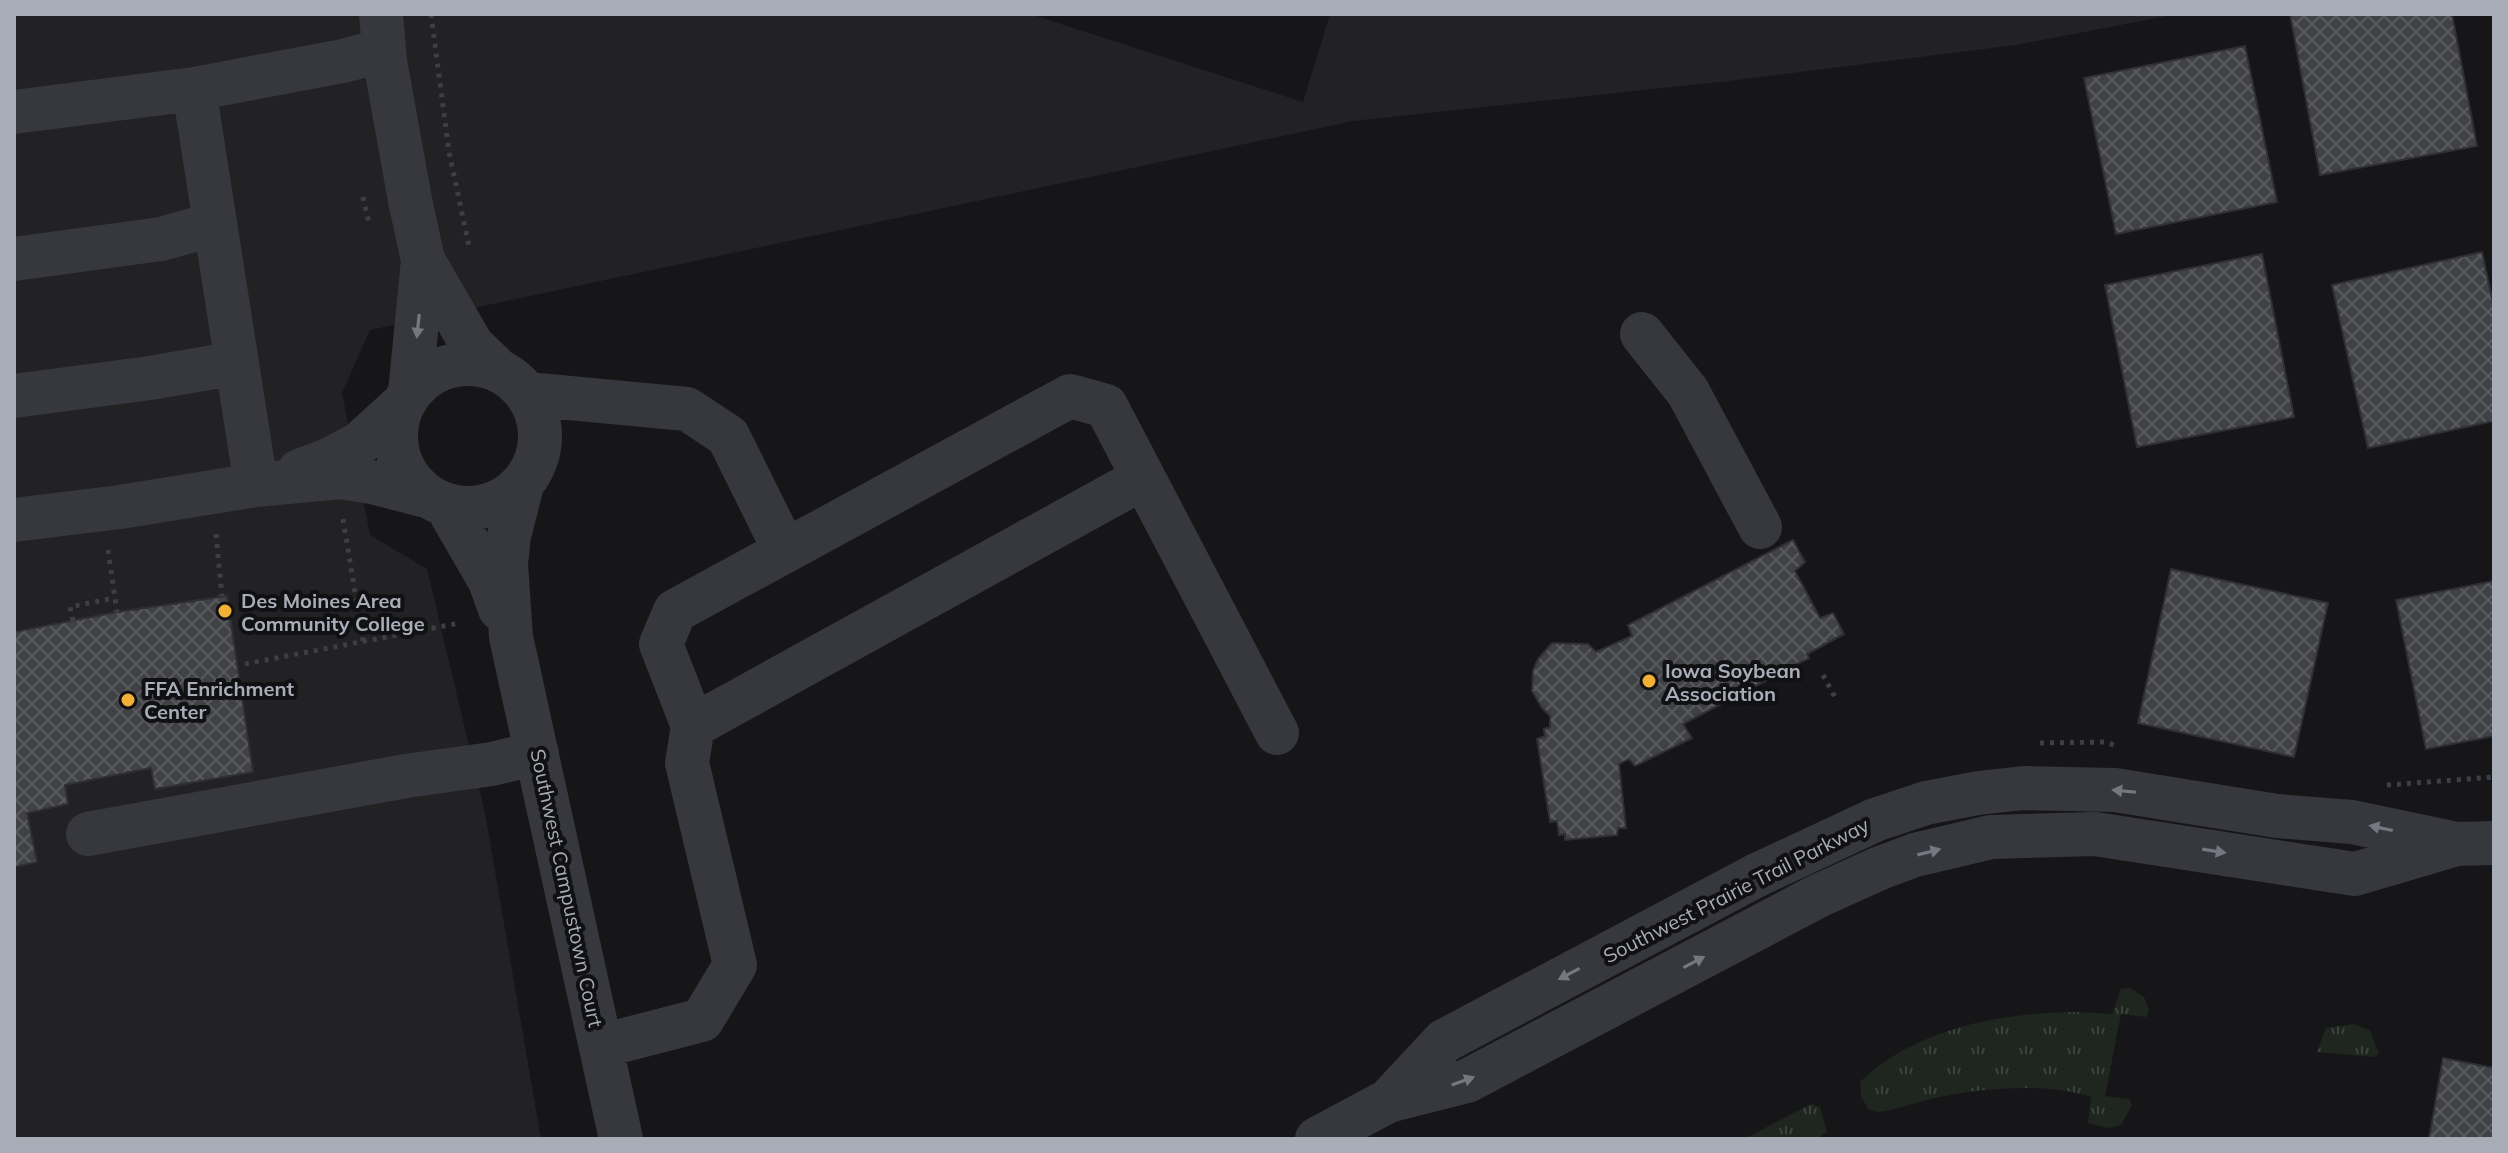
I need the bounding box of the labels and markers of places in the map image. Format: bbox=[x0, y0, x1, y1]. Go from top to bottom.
place label: Des Moines Area Community College bbox=[241, 588, 425, 636]
marker: Des Moines Area Community College bbox=[216, 602, 234, 620]
place label: Iowa Soybean Association bbox=[1665, 658, 1801, 706]
marker: Iowa Soybean Association bbox=[1640, 672, 1658, 690]
place label: FFA Enrichment Center bbox=[144, 676, 294, 724]
marker: FFA Enrichment Center bbox=[119, 691, 137, 709]

